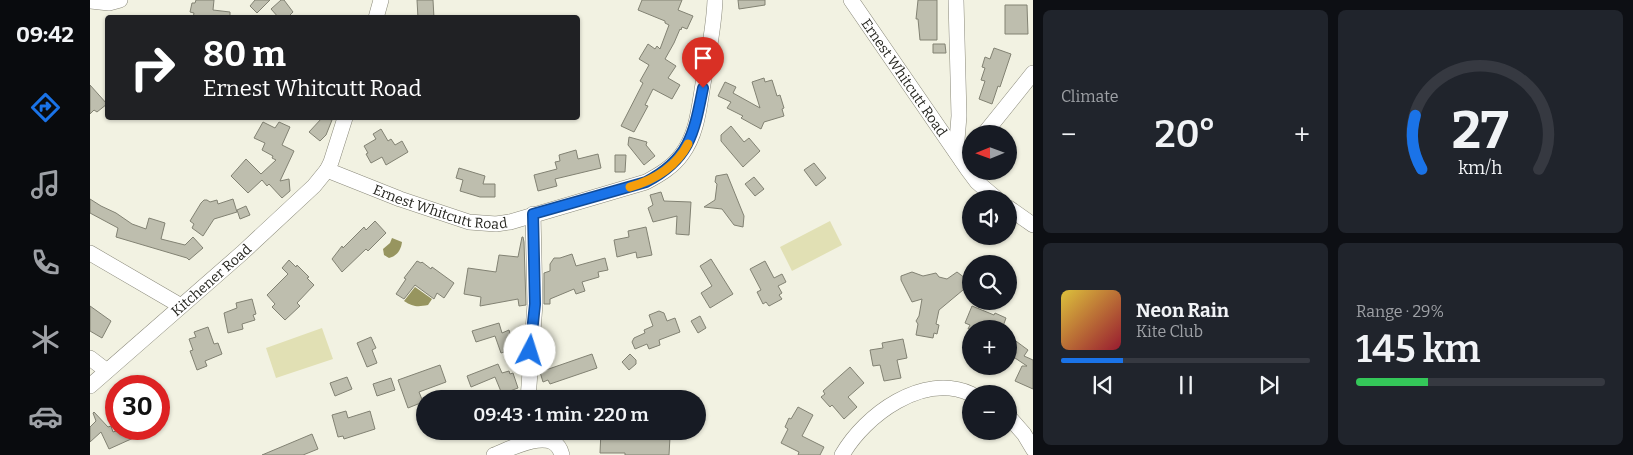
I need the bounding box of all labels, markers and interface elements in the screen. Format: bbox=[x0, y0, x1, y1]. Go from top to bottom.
street label: Ernest Whitcutt Road bbox=[857, 16, 950, 140]
text: 09:42 bbox=[16, 21, 74, 48]
text: 80 m bbox=[203, 33, 286, 75]
icon: right bbox=[120, 35, 185, 100]
pin bbox=[682, 37, 724, 88]
icon: arrive bbox=[689, 44, 717, 72]
text: Ernest Whitcutt Road bbox=[203, 75, 422, 102]
text: Climate bbox=[1061, 87, 1119, 106]
icon: directions bbox=[28, 90, 63, 125]
text: 27 bbox=[1452, 99, 1509, 162]
text: 20° bbox=[1154, 111, 1216, 157]
text: − bbox=[1061, 118, 1076, 151]
text: + bbox=[1294, 118, 1310, 151]
north arrow bbox=[962, 125, 1018, 180]
map controls bbox=[962, 125, 1017, 440]
text: km/h bbox=[1458, 157, 1503, 179]
icon: music bbox=[28, 167, 63, 202]
street label: Ernest Whitcutt Road bbox=[370, 181, 508, 233]
button: sound bbox=[962, 190, 1017, 245]
street label: Kitchener Road bbox=[168, 241, 255, 320]
icon: phone bbox=[28, 245, 63, 280]
button: search bbox=[962, 255, 1017, 310]
text: Neon Rain bbox=[1136, 299, 1229, 322]
text: Range · 29% bbox=[1356, 302, 1444, 321]
button: + bbox=[962, 320, 1017, 375]
icon: climate bbox=[28, 322, 63, 357]
text: Kite Club bbox=[1136, 322, 1203, 341]
position arrow bbox=[503, 324, 555, 376]
text: 145 km bbox=[1356, 326, 1481, 372]
icon: previous bbox=[1089, 371, 1117, 399]
icon: pause bbox=[1172, 371, 1200, 399]
icon: next bbox=[1255, 371, 1283, 399]
speed limit sign: 30 bbox=[105, 375, 170, 440]
button: − bbox=[962, 385, 1017, 440]
icon: car bbox=[28, 399, 63, 434]
text: 09:43 · 1 min · 220 m bbox=[473, 403, 649, 426]

